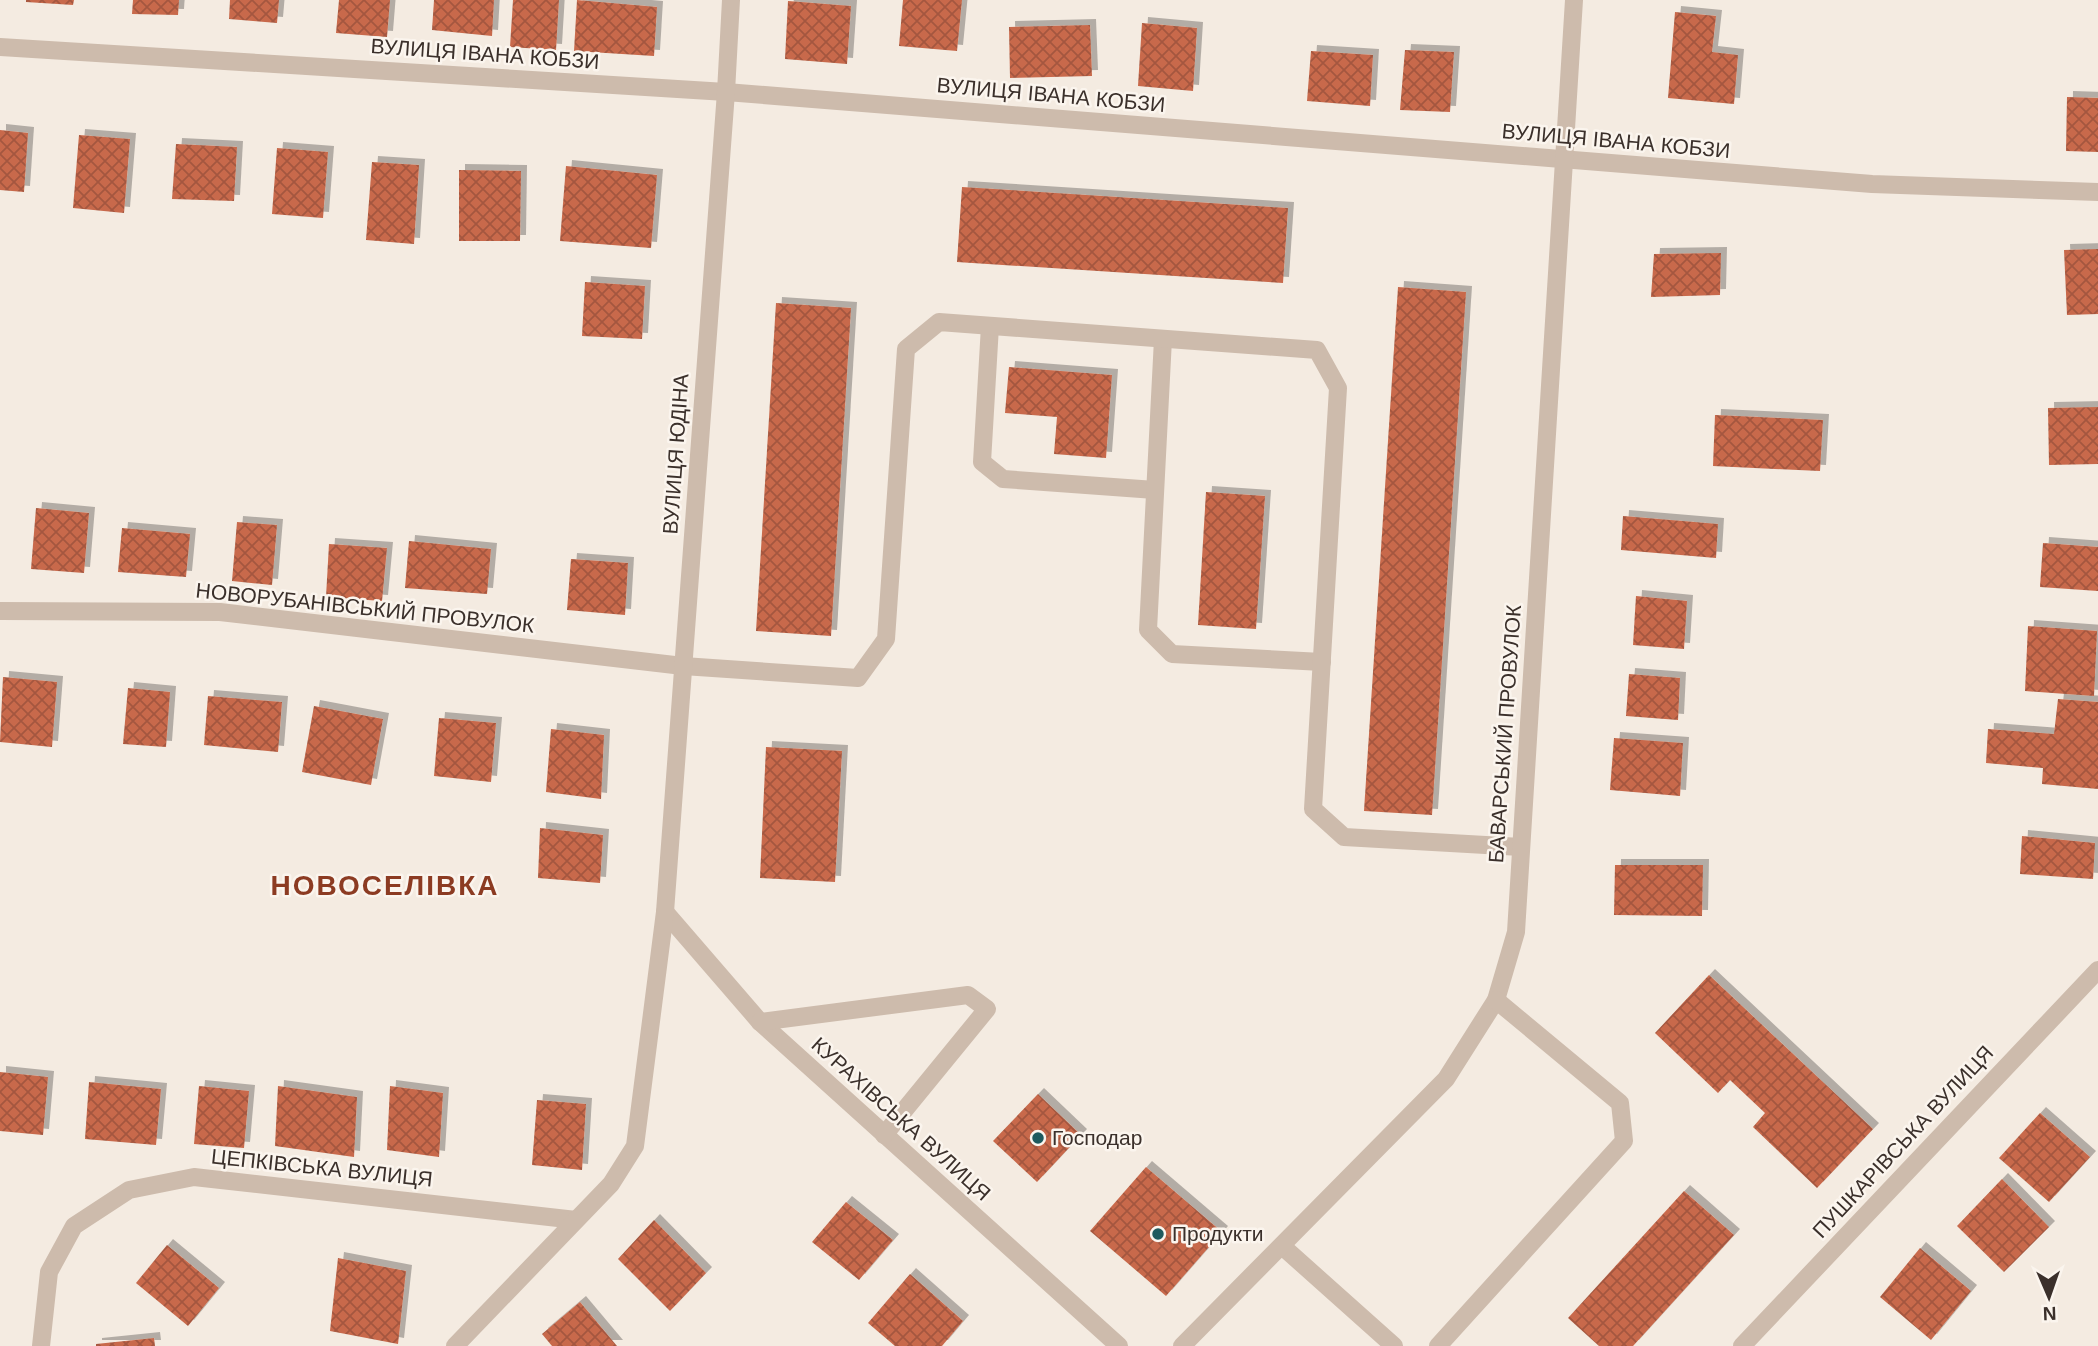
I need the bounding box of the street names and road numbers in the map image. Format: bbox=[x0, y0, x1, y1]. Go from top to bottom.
street label: ВУЛИЦЯ ІВАНА КОБЗИ bbox=[370, 34, 600, 73]
street label: ВУЛИЦЯ ІВАНА КОБЗИ bbox=[936, 73, 1166, 116]
street label: ВУЛИЦЯ ІВАНА КОБЗИ bbox=[1501, 119, 1731, 162]
street label: ВУЛИЦЯ ЮДІНА bbox=[658, 373, 693, 535]
street label: НОВОРУБАНІВСЬКИЙ ПРОВУЛОК bbox=[195, 578, 536, 637]
street label: БАВАРСЬКИЙ ПРОВУЛОК bbox=[1484, 603, 1525, 864]
street label: КУРАХІВСЬКА ВУЛИЦЯ bbox=[807, 1032, 995, 1205]
street label: ПУШКАРІВСЬКА ВУЛИЦЯ bbox=[1808, 1041, 1998, 1242]
street label: ЦЕПКІВСЬКА ВУЛИЦЯ bbox=[210, 1144, 434, 1191]

